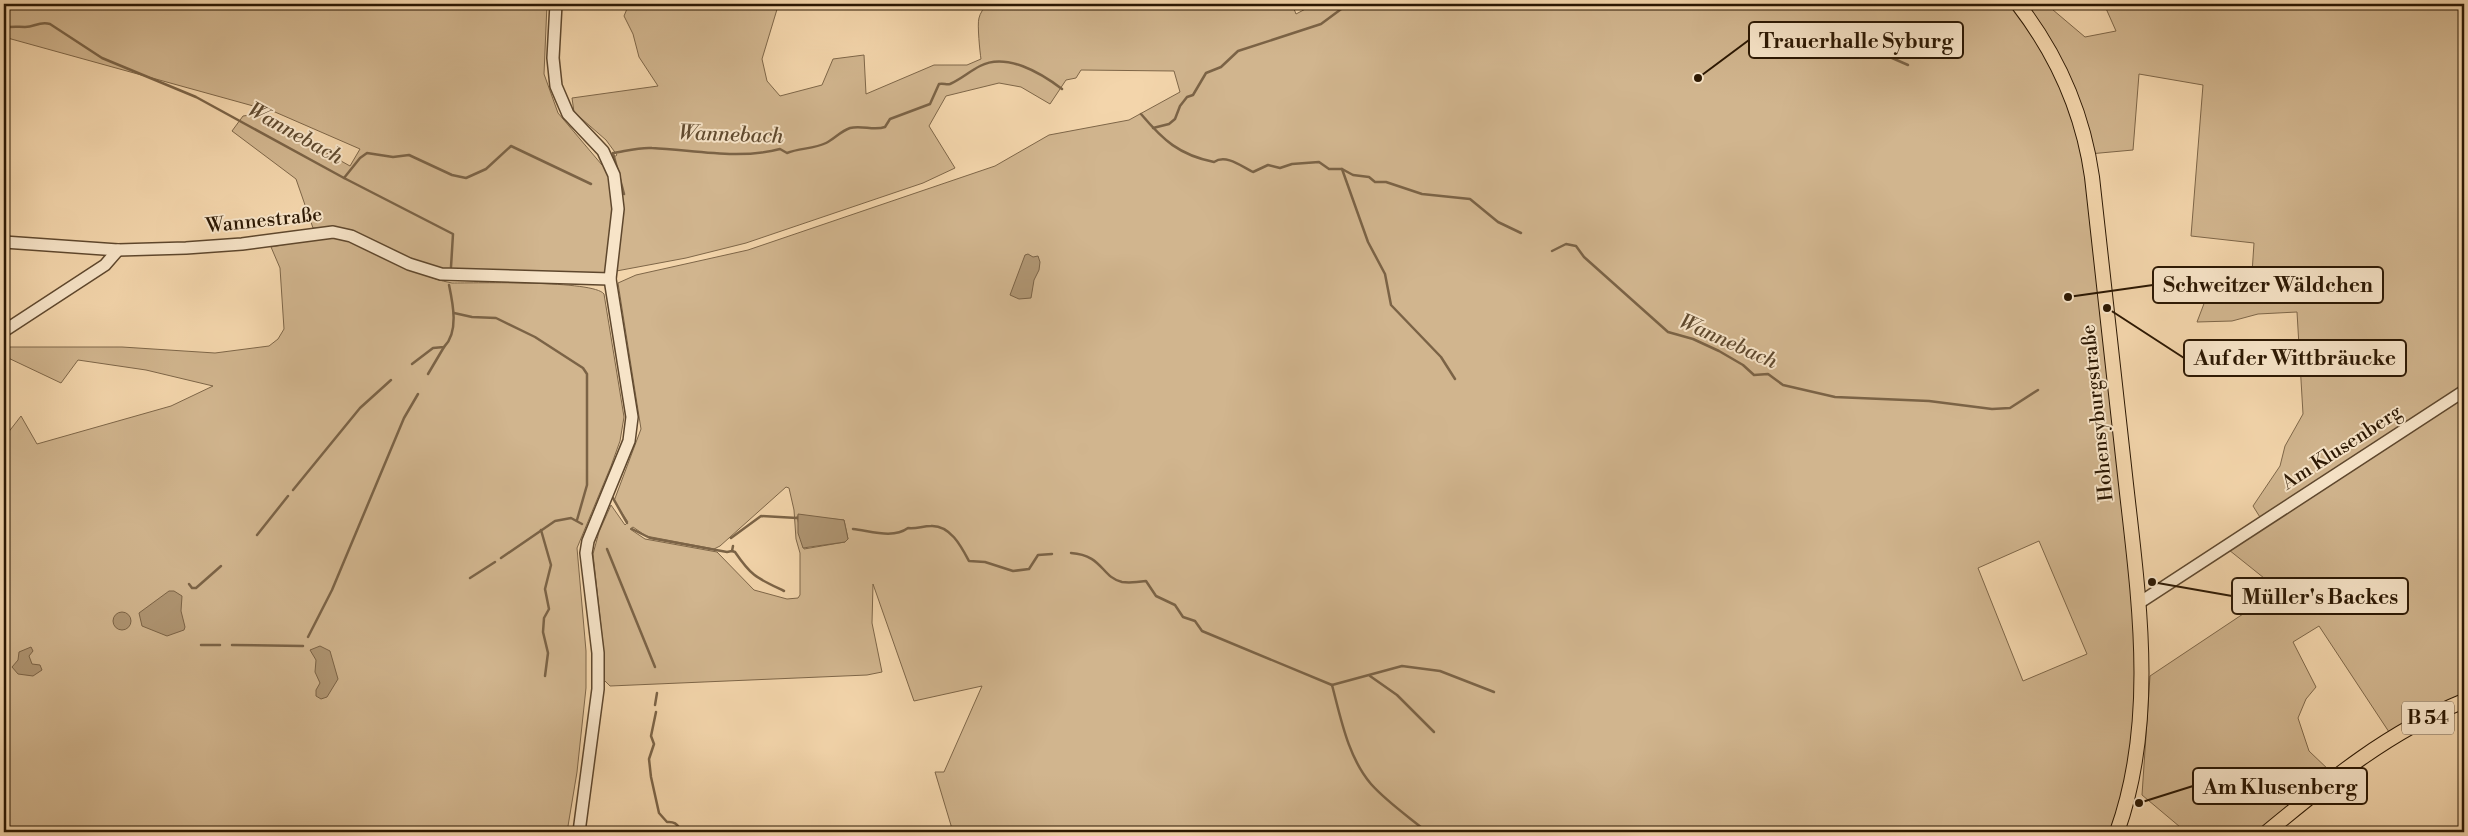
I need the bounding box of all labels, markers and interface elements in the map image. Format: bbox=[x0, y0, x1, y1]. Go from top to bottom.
callout: Trauerhalle Syburg bbox=[1749, 22, 1963, 58]
text: Trauerhalle Syburg bbox=[1759, 29, 1954, 55]
water label: Wannebach bbox=[243, 97, 348, 171]
water label: Wannebach bbox=[678, 120, 784, 150]
street label: Wannestraße bbox=[204, 202, 323, 240]
callout: Schweitzer Wäldchen bbox=[2153, 267, 2383, 303]
text: Schweitzer Wäldchen bbox=[2163, 273, 2373, 299]
water label: Wannebach bbox=[1675, 309, 1782, 375]
street label: Hohensyburgstraße bbox=[2076, 323, 2120, 503]
callout: Auf der Wittbräucke bbox=[2184, 340, 2406, 376]
text: Auf der Wittbräucke bbox=[2193, 346, 2396, 372]
street label: Am Klusenberg bbox=[2276, 399, 2407, 497]
callout: Müller's Backes bbox=[2232, 578, 2408, 614]
text: Müller's Backes bbox=[2242, 585, 2398, 611]
road number: B 54 bbox=[2402, 701, 2454, 734]
callout: Am Klusenberg bbox=[2193, 768, 2367, 804]
text: Am Klusenberg bbox=[2202, 775, 2358, 801]

